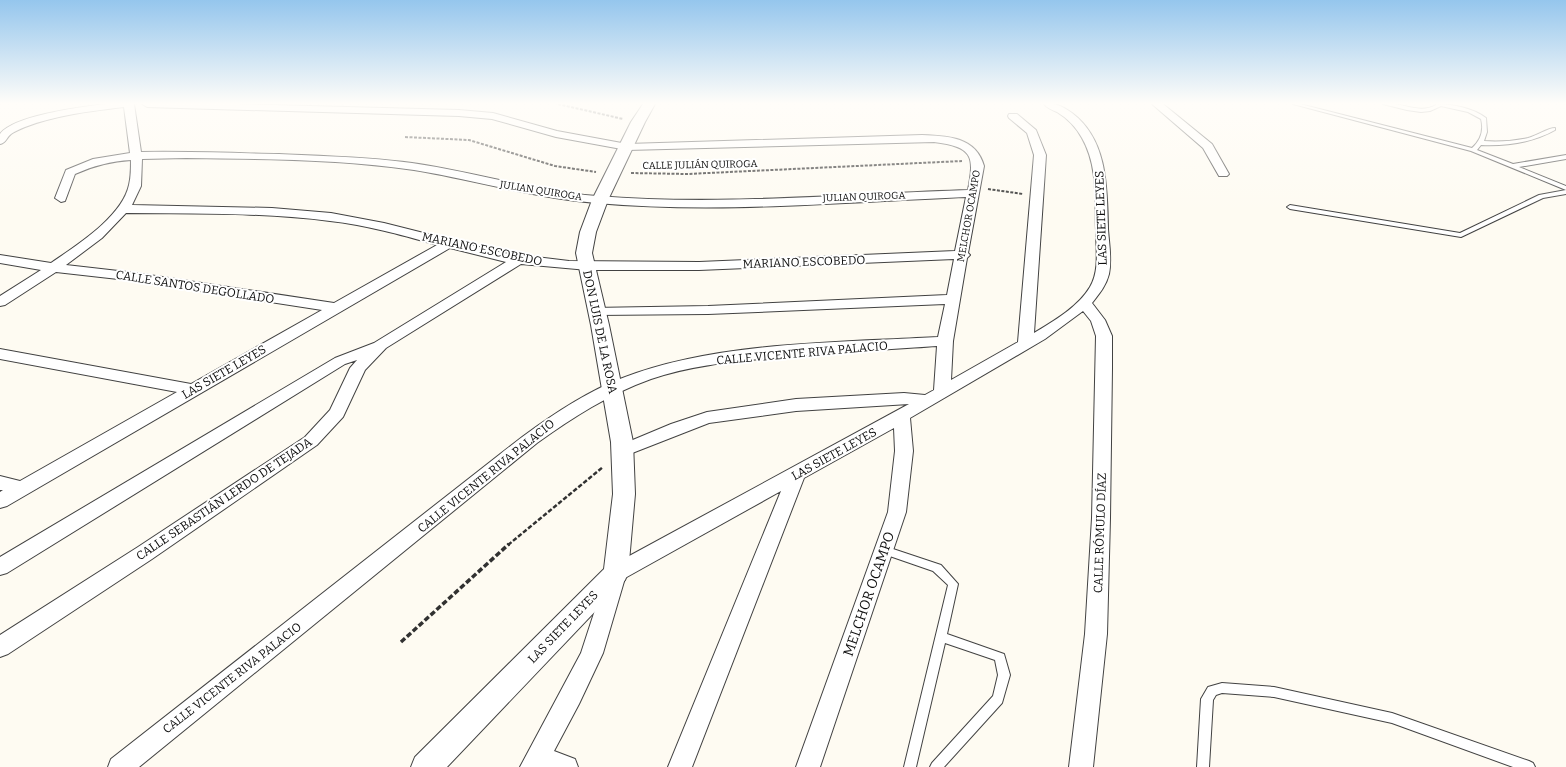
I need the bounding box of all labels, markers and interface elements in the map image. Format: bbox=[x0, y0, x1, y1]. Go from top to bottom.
street label: CALLE JULIÁN QUIROGA bbox=[642, 156, 759, 172]
street label: MELCHOR OCAMPO bbox=[955, 169, 983, 263]
street label: LAS SIETE LEYES bbox=[1092, 170, 1110, 266]
street label: JULIAN QUIROGA bbox=[498, 178, 584, 204]
street label: JULIAN QUIROGA bbox=[821, 190, 907, 204]
street label: MARIANO ESCOBEDO bbox=[421, 229, 544, 269]
street label: MARIANO ESCOBEDO bbox=[742, 253, 866, 271]
street label: CALLE SANTOS DEGOLLADO bbox=[115, 268, 275, 306]
street label: DON LUIS DE LA ROSA bbox=[580, 269, 620, 395]
street label: CALLE VICENTE RIVA PALACIO bbox=[716, 339, 888, 367]
street label: LAS SIETE LEYES bbox=[179, 342, 269, 402]
street label: CALLE VICENTE RIVA PALACIO bbox=[415, 416, 557, 536]
street label: LAS SIETE LEYES bbox=[789, 425, 879, 483]
street label: CALLE SEBASTIÁN LERDO DE TEJADA bbox=[133, 434, 315, 563]
street label: CALLE RÓMULO DÍAZ bbox=[1090, 473, 1109, 593]
street label: MELCHOR OCAMPO bbox=[840, 530, 898, 658]
street label: LAS SIETE LEYES bbox=[525, 588, 601, 666]
street label: CALLE VICENTE RIVA PALACIO bbox=[160, 619, 304, 736]

